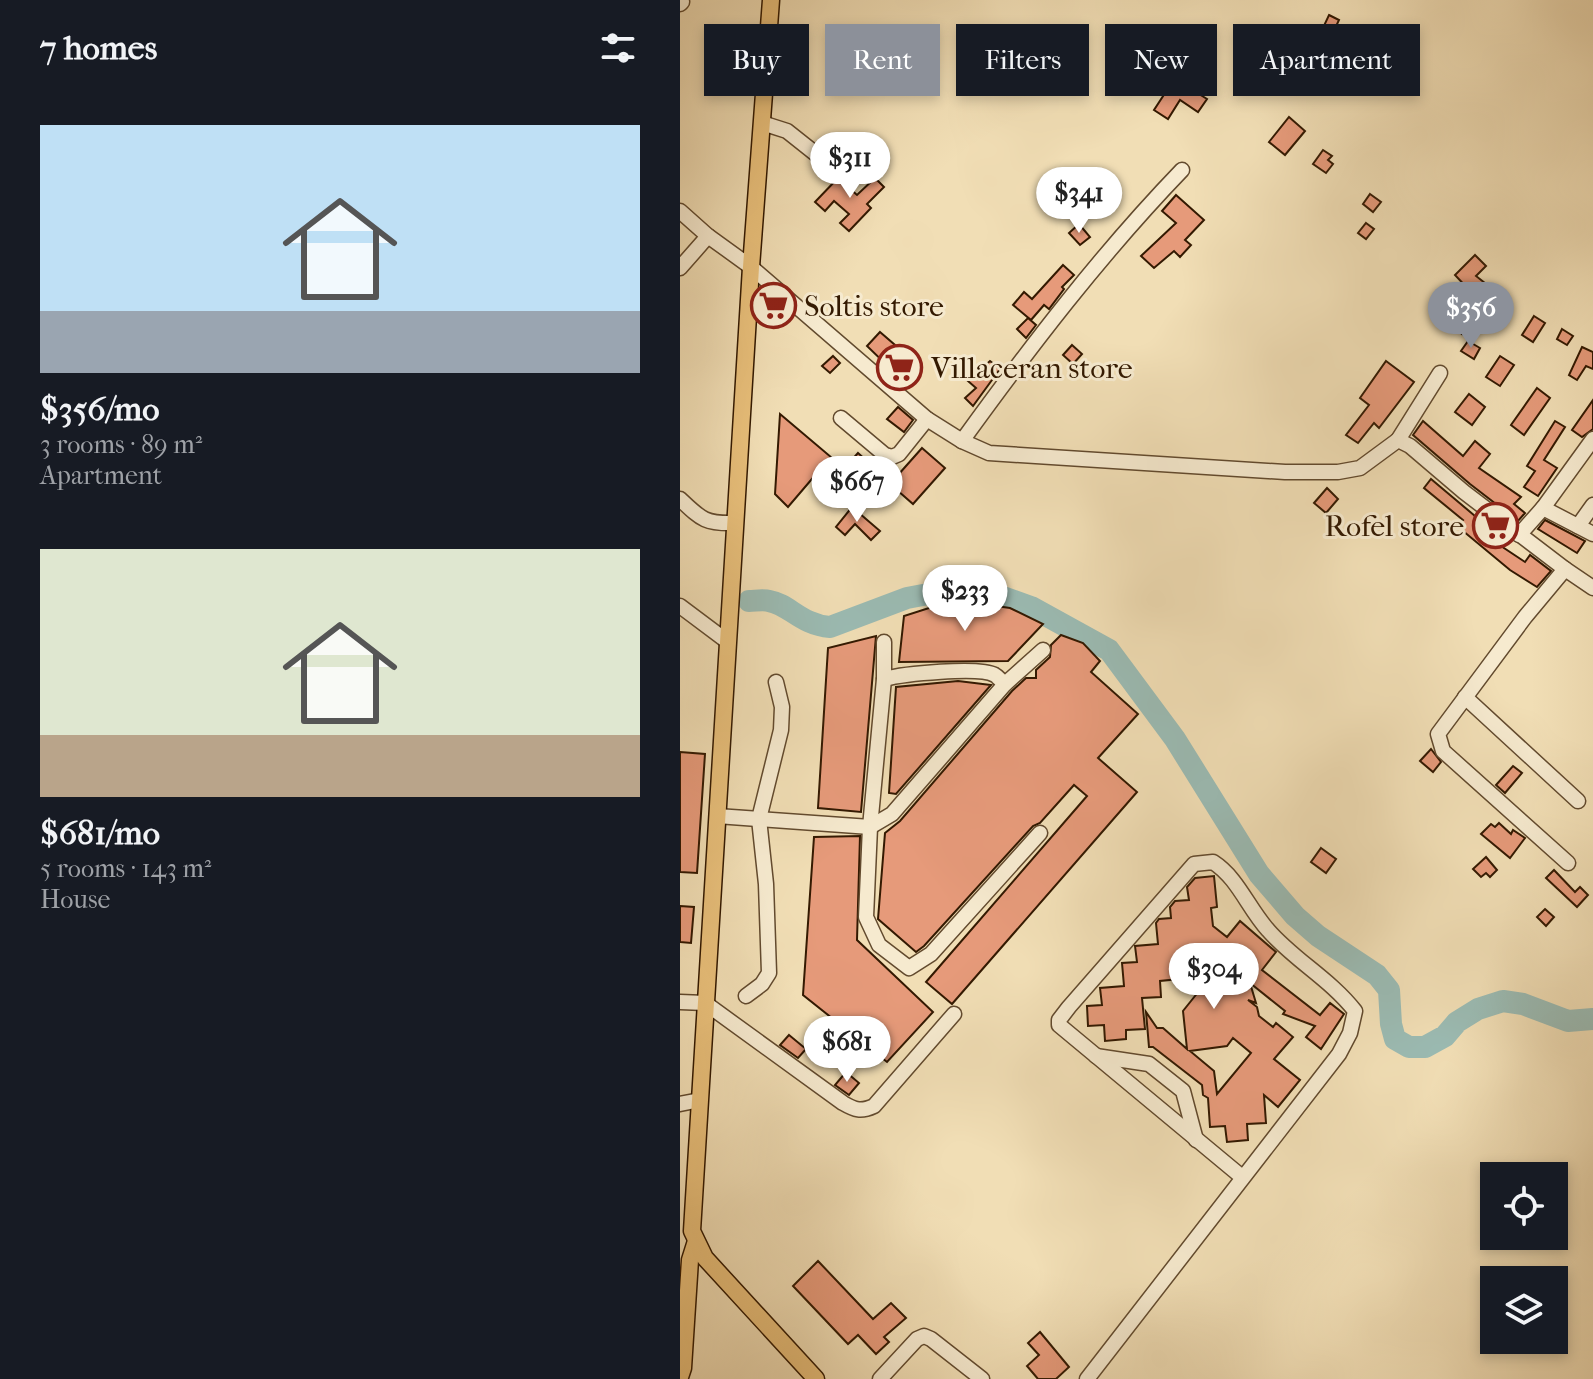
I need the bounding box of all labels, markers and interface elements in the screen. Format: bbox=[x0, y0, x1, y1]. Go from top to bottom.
chip: Buy bbox=[704, 24, 809, 96]
chip: Rent bbox=[825, 24, 940, 96]
chip: Filters bbox=[956, 24, 1089, 96]
chip: New bbox=[1105, 24, 1217, 96]
chip: Apartment bbox=[1233, 24, 1420, 96]
icon: filters bbox=[596, 26, 640, 70]
text: 7 homes bbox=[40, 28, 157, 68]
pin: $311 bbox=[803, 132, 897, 200]
text: $311 bbox=[828, 142, 872, 173]
pin: $341 bbox=[1032, 167, 1126, 235]
icon: home bbox=[268, 177, 412, 321]
text: $341 bbox=[1054, 177, 1104, 208]
supermarket icon: Soltis store bbox=[749, 282, 797, 330]
pin: $356 bbox=[1424, 282, 1518, 350]
place label: Soltis store bbox=[804, 289, 944, 324]
text: $356 bbox=[1446, 292, 1496, 323]
supermarket icon: Villaceran store bbox=[876, 344, 924, 392]
place label: Villaceran store bbox=[930, 351, 1133, 386]
text: $356/mo bbox=[40, 389, 159, 429]
text: 3 rooms · 89 m² bbox=[40, 429, 202, 460]
pin: $667 bbox=[810, 456, 904, 524]
text: Apartment bbox=[40, 460, 162, 491]
text: $667 bbox=[830, 466, 884, 497]
supermarket icon: Rofel store bbox=[1471, 502, 1519, 550]
place label: Rofel store bbox=[1325, 509, 1464, 544]
pin: $233 bbox=[918, 565, 1012, 633]
text: $233 bbox=[940, 575, 990, 606]
icon: home bbox=[268, 601, 412, 745]
text: $681/mo bbox=[40, 813, 160, 853]
text: 5 rooms · 143 m² bbox=[40, 853, 211, 884]
text: House bbox=[40, 884, 110, 915]
pin: $304 bbox=[1167, 943, 1261, 1011]
text: $304 bbox=[1187, 953, 1241, 984]
pin: $681 bbox=[800, 1016, 894, 1084]
text: $681 bbox=[822, 1026, 872, 1057]
map controls bbox=[1480, 1162, 1568, 1354]
button: locate bbox=[1480, 1162, 1568, 1250]
button: layers bbox=[1480, 1266, 1568, 1354]

